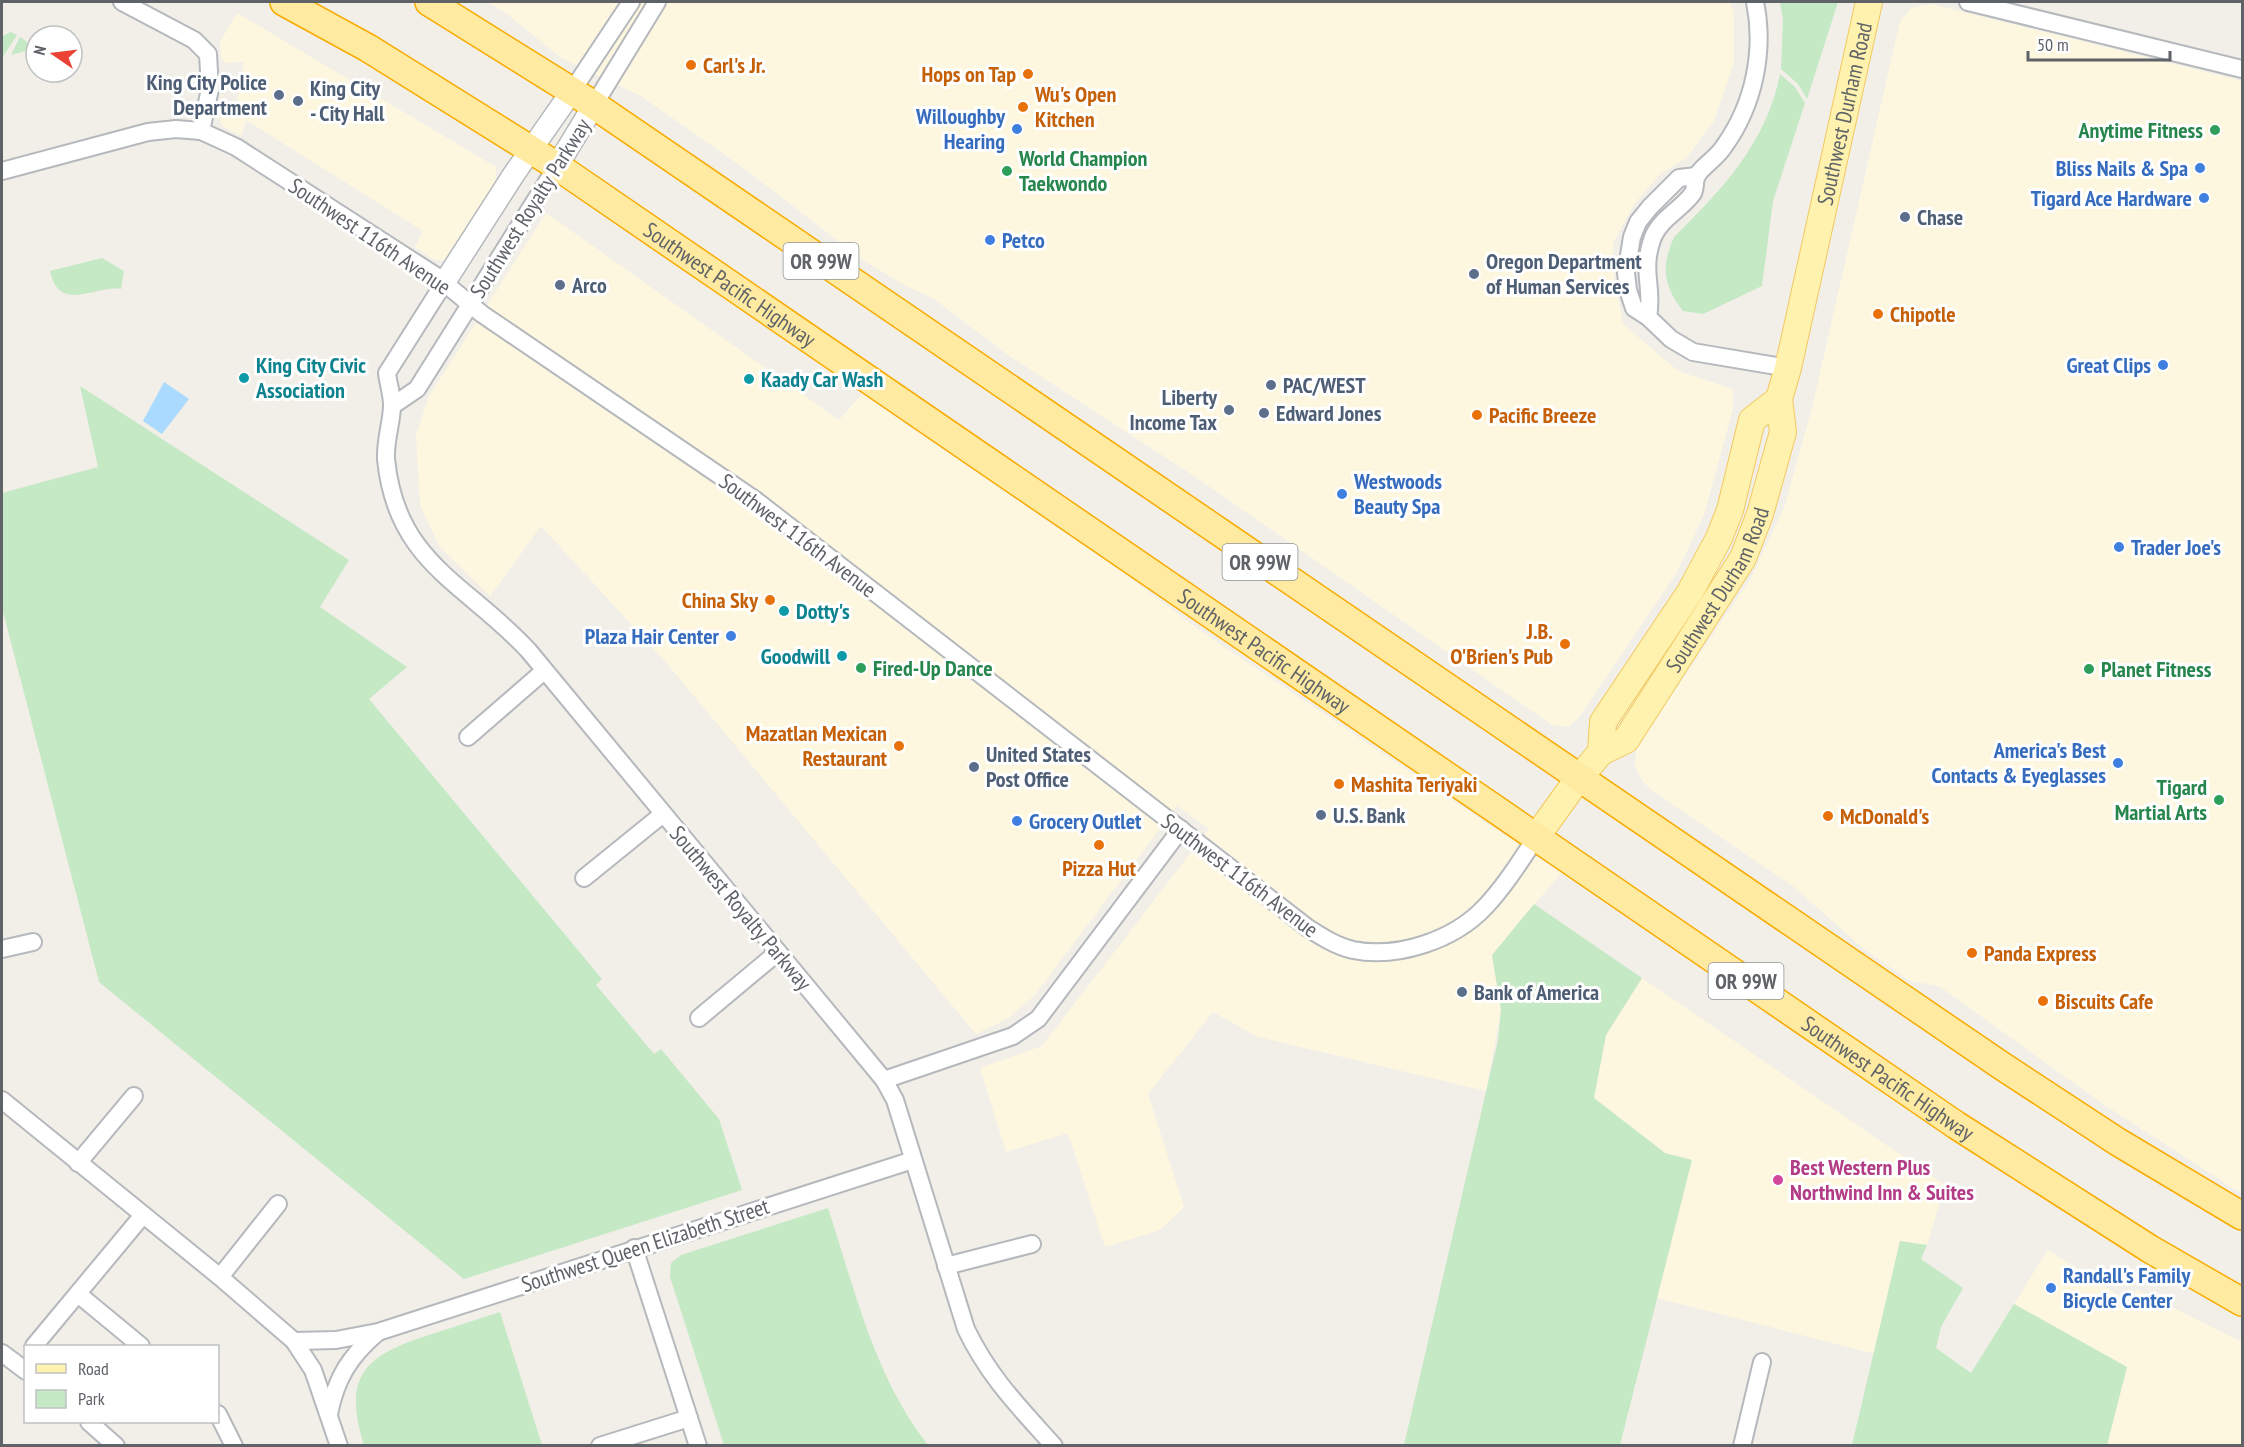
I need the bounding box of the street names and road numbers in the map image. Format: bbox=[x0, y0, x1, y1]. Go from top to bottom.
street label: Southwest Durham Road bbox=[1810, 20, 1878, 208]
street label: Southwest Royalty Parkway bbox=[463, 112, 597, 303]
street label: Southwest 116th Avenue bbox=[284, 171, 456, 301]
street label: Southwest Pacific Highway bbox=[638, 216, 822, 354]
road number: OR 99W bbox=[784, 243, 858, 279]
street label: Southwest 116th Avenue bbox=[714, 467, 882, 603]
street label: Southwest Durham Road bbox=[1659, 504, 1775, 677]
road number: OR 99W bbox=[1222, 544, 1298, 580]
street label: Southwest Pacific Highway bbox=[1173, 582, 1356, 720]
street label: Southwest 116th Avenue bbox=[1156, 807, 1324, 943]
street label: Southwest Royalty Parkway bbox=[664, 820, 819, 997]
road number: OR 99W bbox=[1708, 963, 1784, 999]
street label: Southwest Pacific Highway bbox=[1796, 1009, 1980, 1147]
street label: Southwest Queen Elizabeth Street bbox=[518, 1192, 772, 1298]

